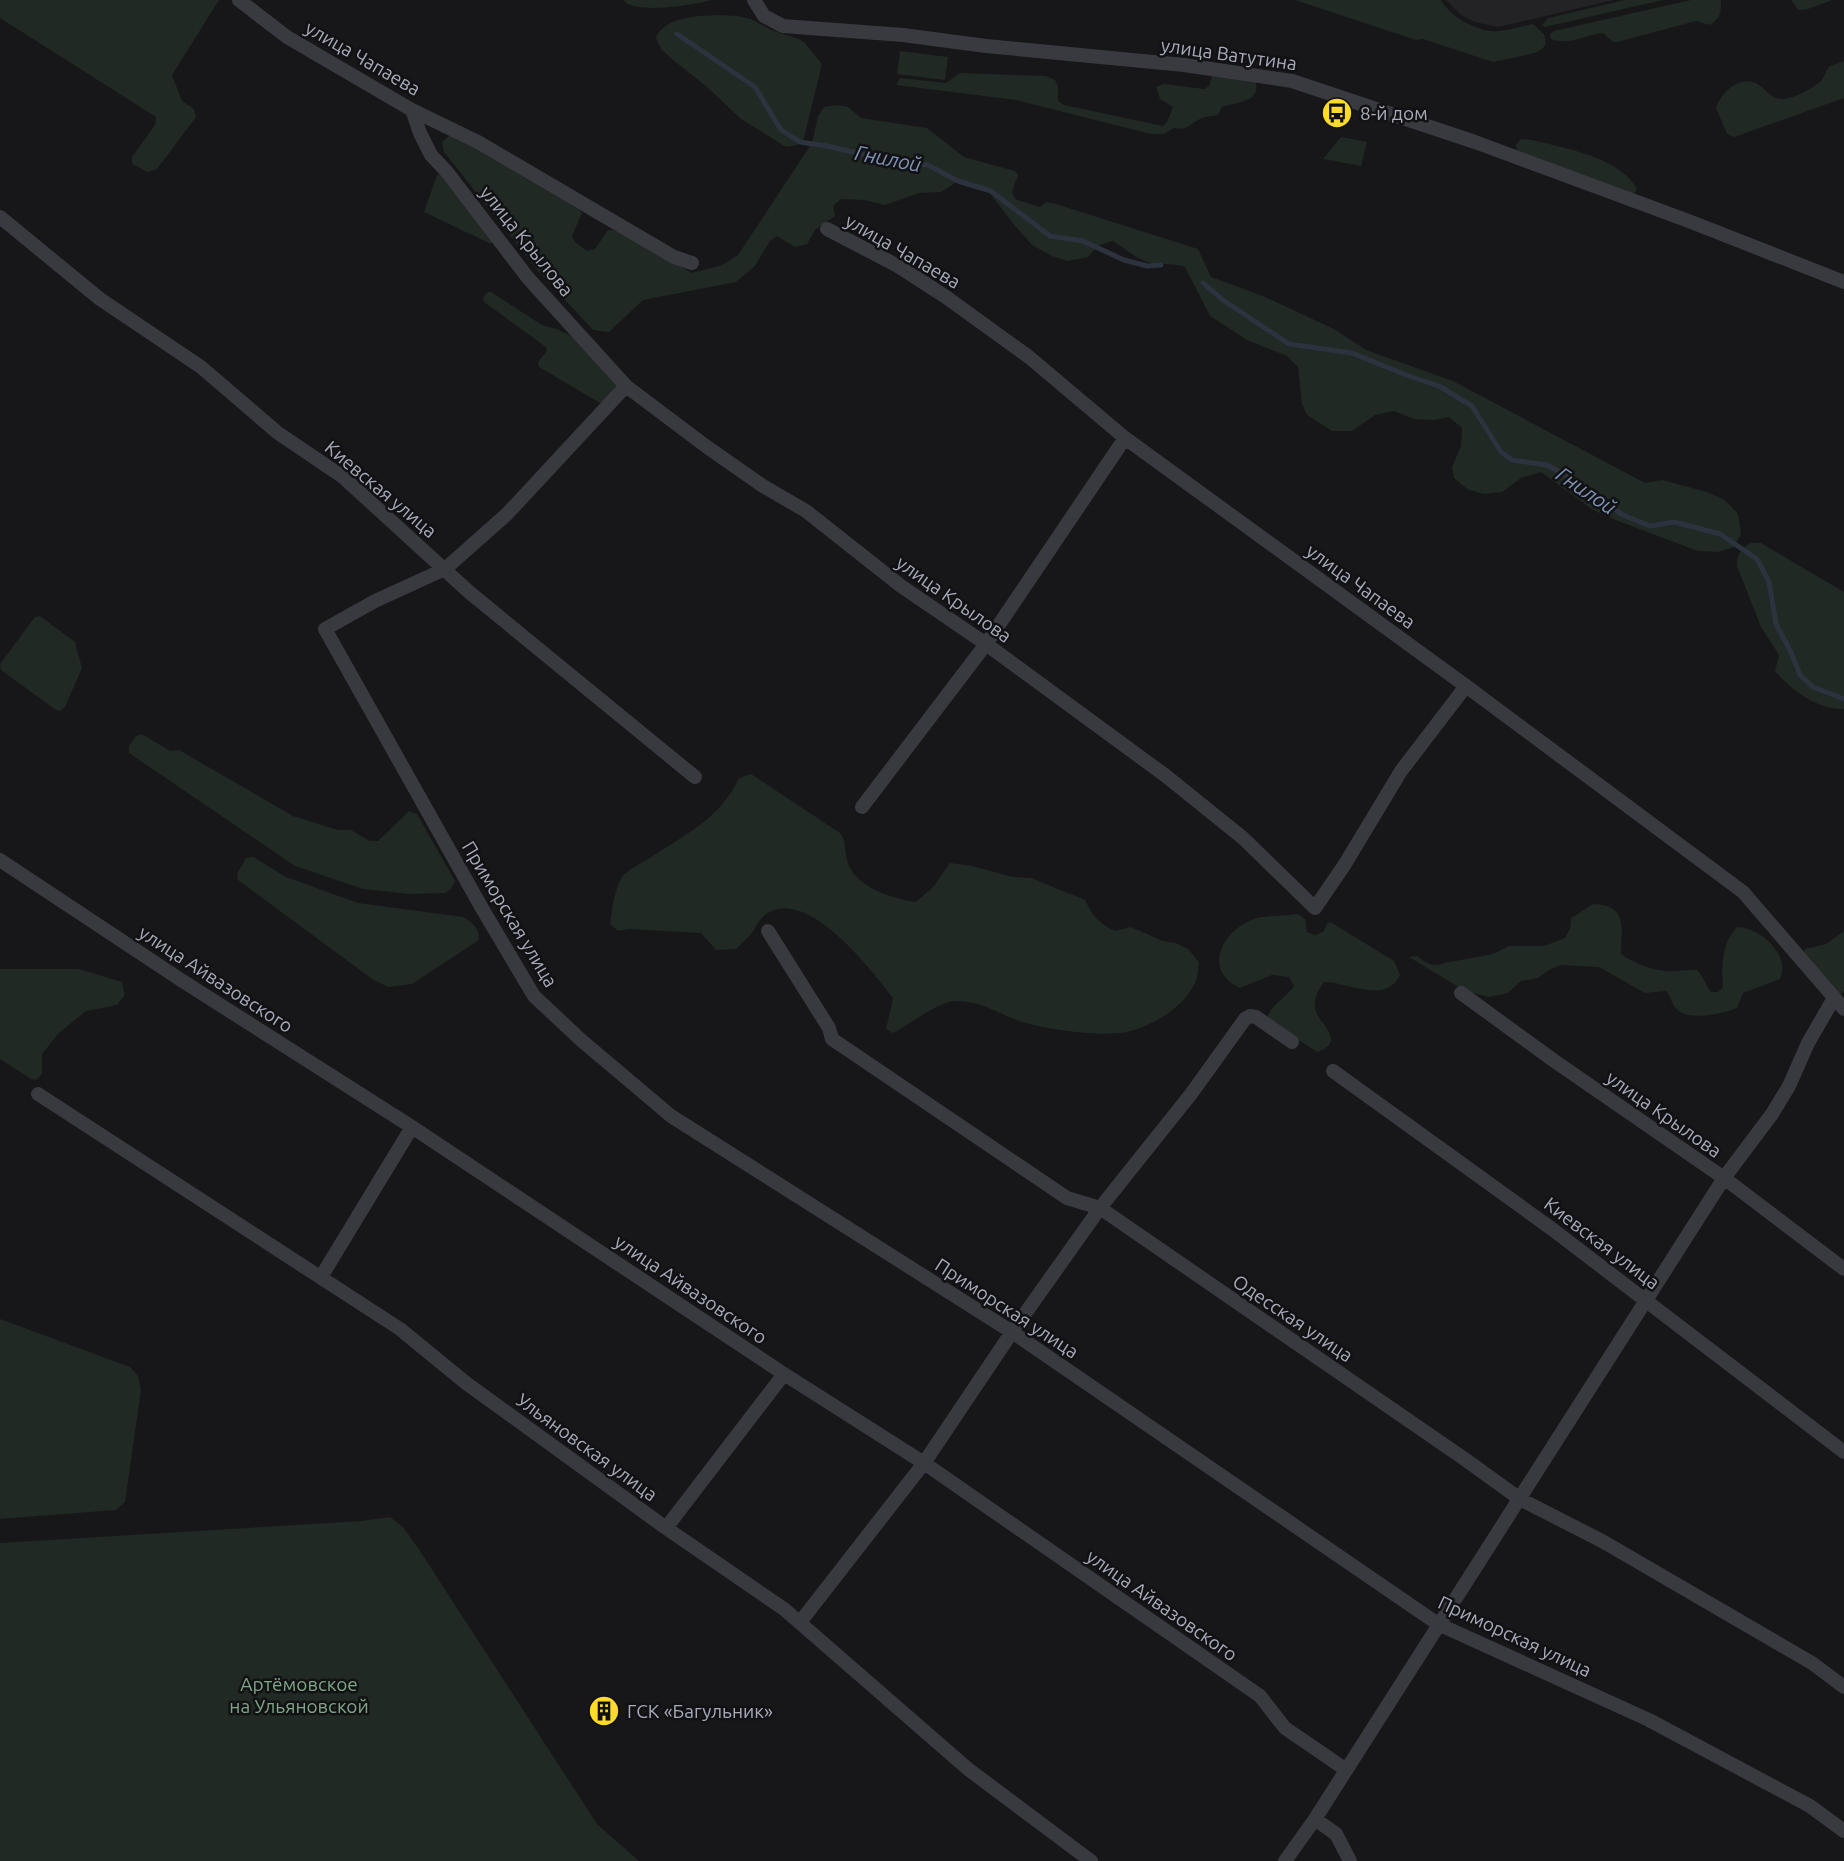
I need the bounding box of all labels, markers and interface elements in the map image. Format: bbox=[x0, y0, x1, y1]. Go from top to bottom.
street label: улица Чапаева bbox=[302, 16, 424, 100]
street label: улица Ватутина bbox=[1160, 34, 1298, 74]
bus stop icon: 8-й дом bbox=[1320, 96, 1354, 130]
place label: 8-й дом bbox=[1360, 102, 1428, 124]
water label: Гнилой bbox=[853, 140, 923, 176]
street label: улица Крылова bbox=[476, 181, 578, 301]
street label: улица Чапаева bbox=[842, 209, 964, 293]
street label: Киевская улица bbox=[321, 436, 441, 542]
water label: Гнилой bbox=[1552, 461, 1621, 519]
street label: улица Чапаева bbox=[1302, 539, 1420, 633]
street label: улица Крылова bbox=[892, 551, 1016, 647]
street label: Приморская улица bbox=[458, 837, 562, 991]
street label: улица Айвазовского bbox=[135, 921, 297, 1037]
street label: улица Крылова bbox=[1602, 1066, 1726, 1162]
street label: Киевская улица bbox=[1540, 1192, 1664, 1294]
street label: улица Айвазовского bbox=[611, 1230, 771, 1348]
street label: Приморская улица bbox=[931, 1253, 1083, 1363]
street label: Одесская улица bbox=[1229, 1270, 1357, 1366]
street label: Ульяновская улица bbox=[512, 1389, 662, 1505]
street label: улица Айвазовского bbox=[1082, 1545, 1242, 1665]
street label: Приморская улица bbox=[1435, 1591, 1595, 1681]
park label: Артёмовское на Ульяновской bbox=[229, 1673, 369, 1717]
building icon: ГСК «Багульник» bbox=[587, 1694, 621, 1728]
place label: ГСК «Багульник» bbox=[627, 1700, 773, 1722]

